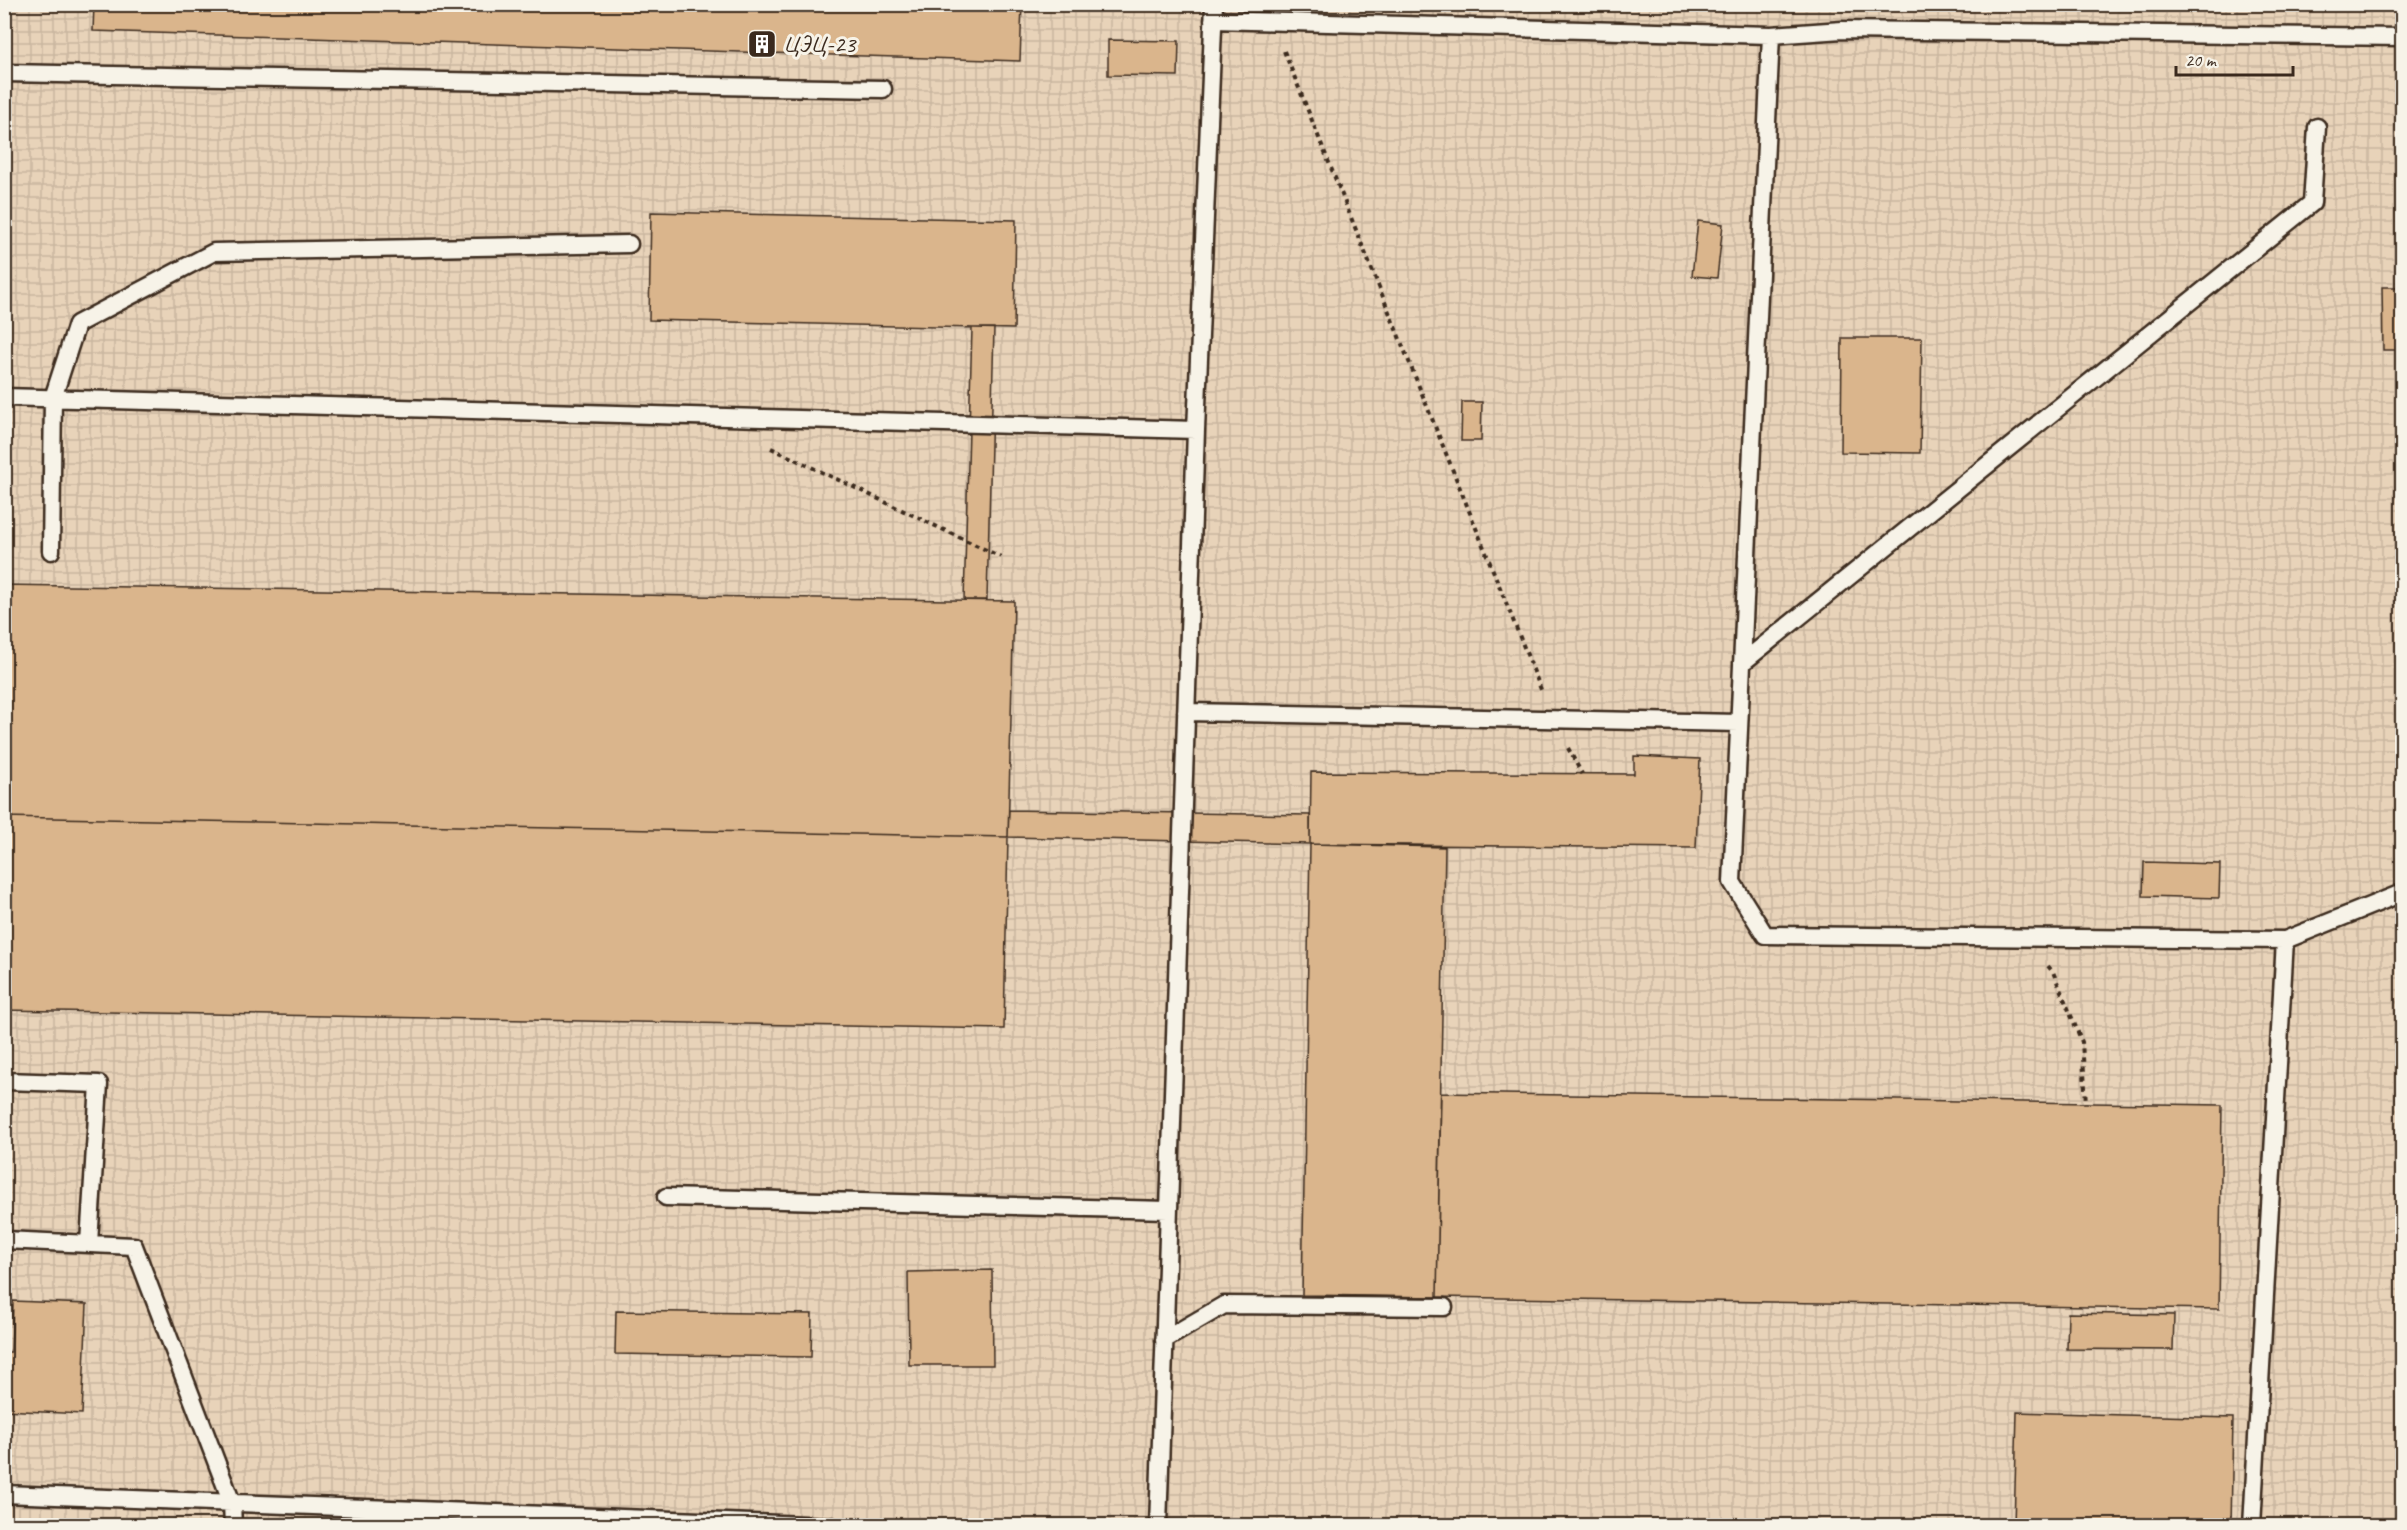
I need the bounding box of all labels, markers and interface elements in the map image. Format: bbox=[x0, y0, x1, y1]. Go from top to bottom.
building icon: ЦЭЦ-23 bbox=[746, 28, 778, 60]
place label: ЦЭЦ-23 bbox=[783, 29, 857, 59]
scale bar bbox=[2176, 39, 2293, 77]
text: 20 m bbox=[2185, 49, 2218, 71]

